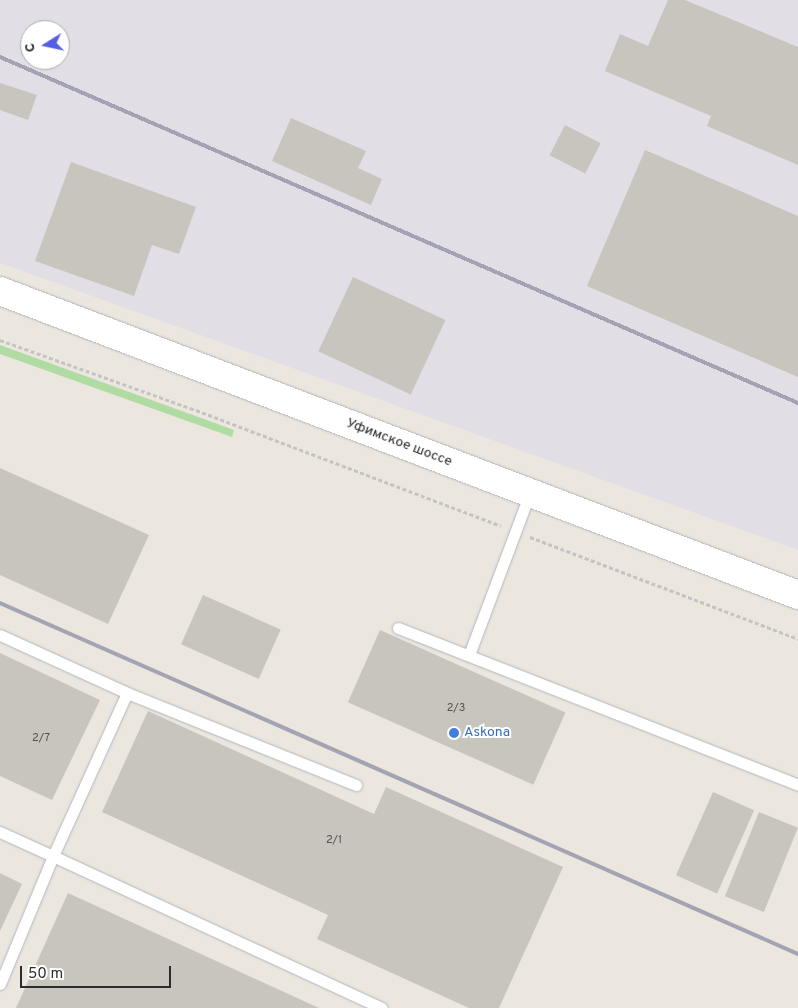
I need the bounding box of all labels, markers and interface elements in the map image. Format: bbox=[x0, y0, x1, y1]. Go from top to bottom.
north arrow bbox=[20, 20, 70, 70]
text: С bbox=[22, 42, 40, 53]
street label: Уфимское шоссе bbox=[344, 415, 454, 471]
house number: 2/3 bbox=[447, 701, 465, 715]
place label: Askona bbox=[464, 725, 510, 741]
marker: Askona bbox=[448, 727, 460, 739]
house number: 2/7 bbox=[32, 731, 50, 745]
house number: 2/1 bbox=[326, 833, 342, 847]
scale bar bbox=[22, 956, 174, 988]
text: 50 m bbox=[28, 965, 63, 984]

